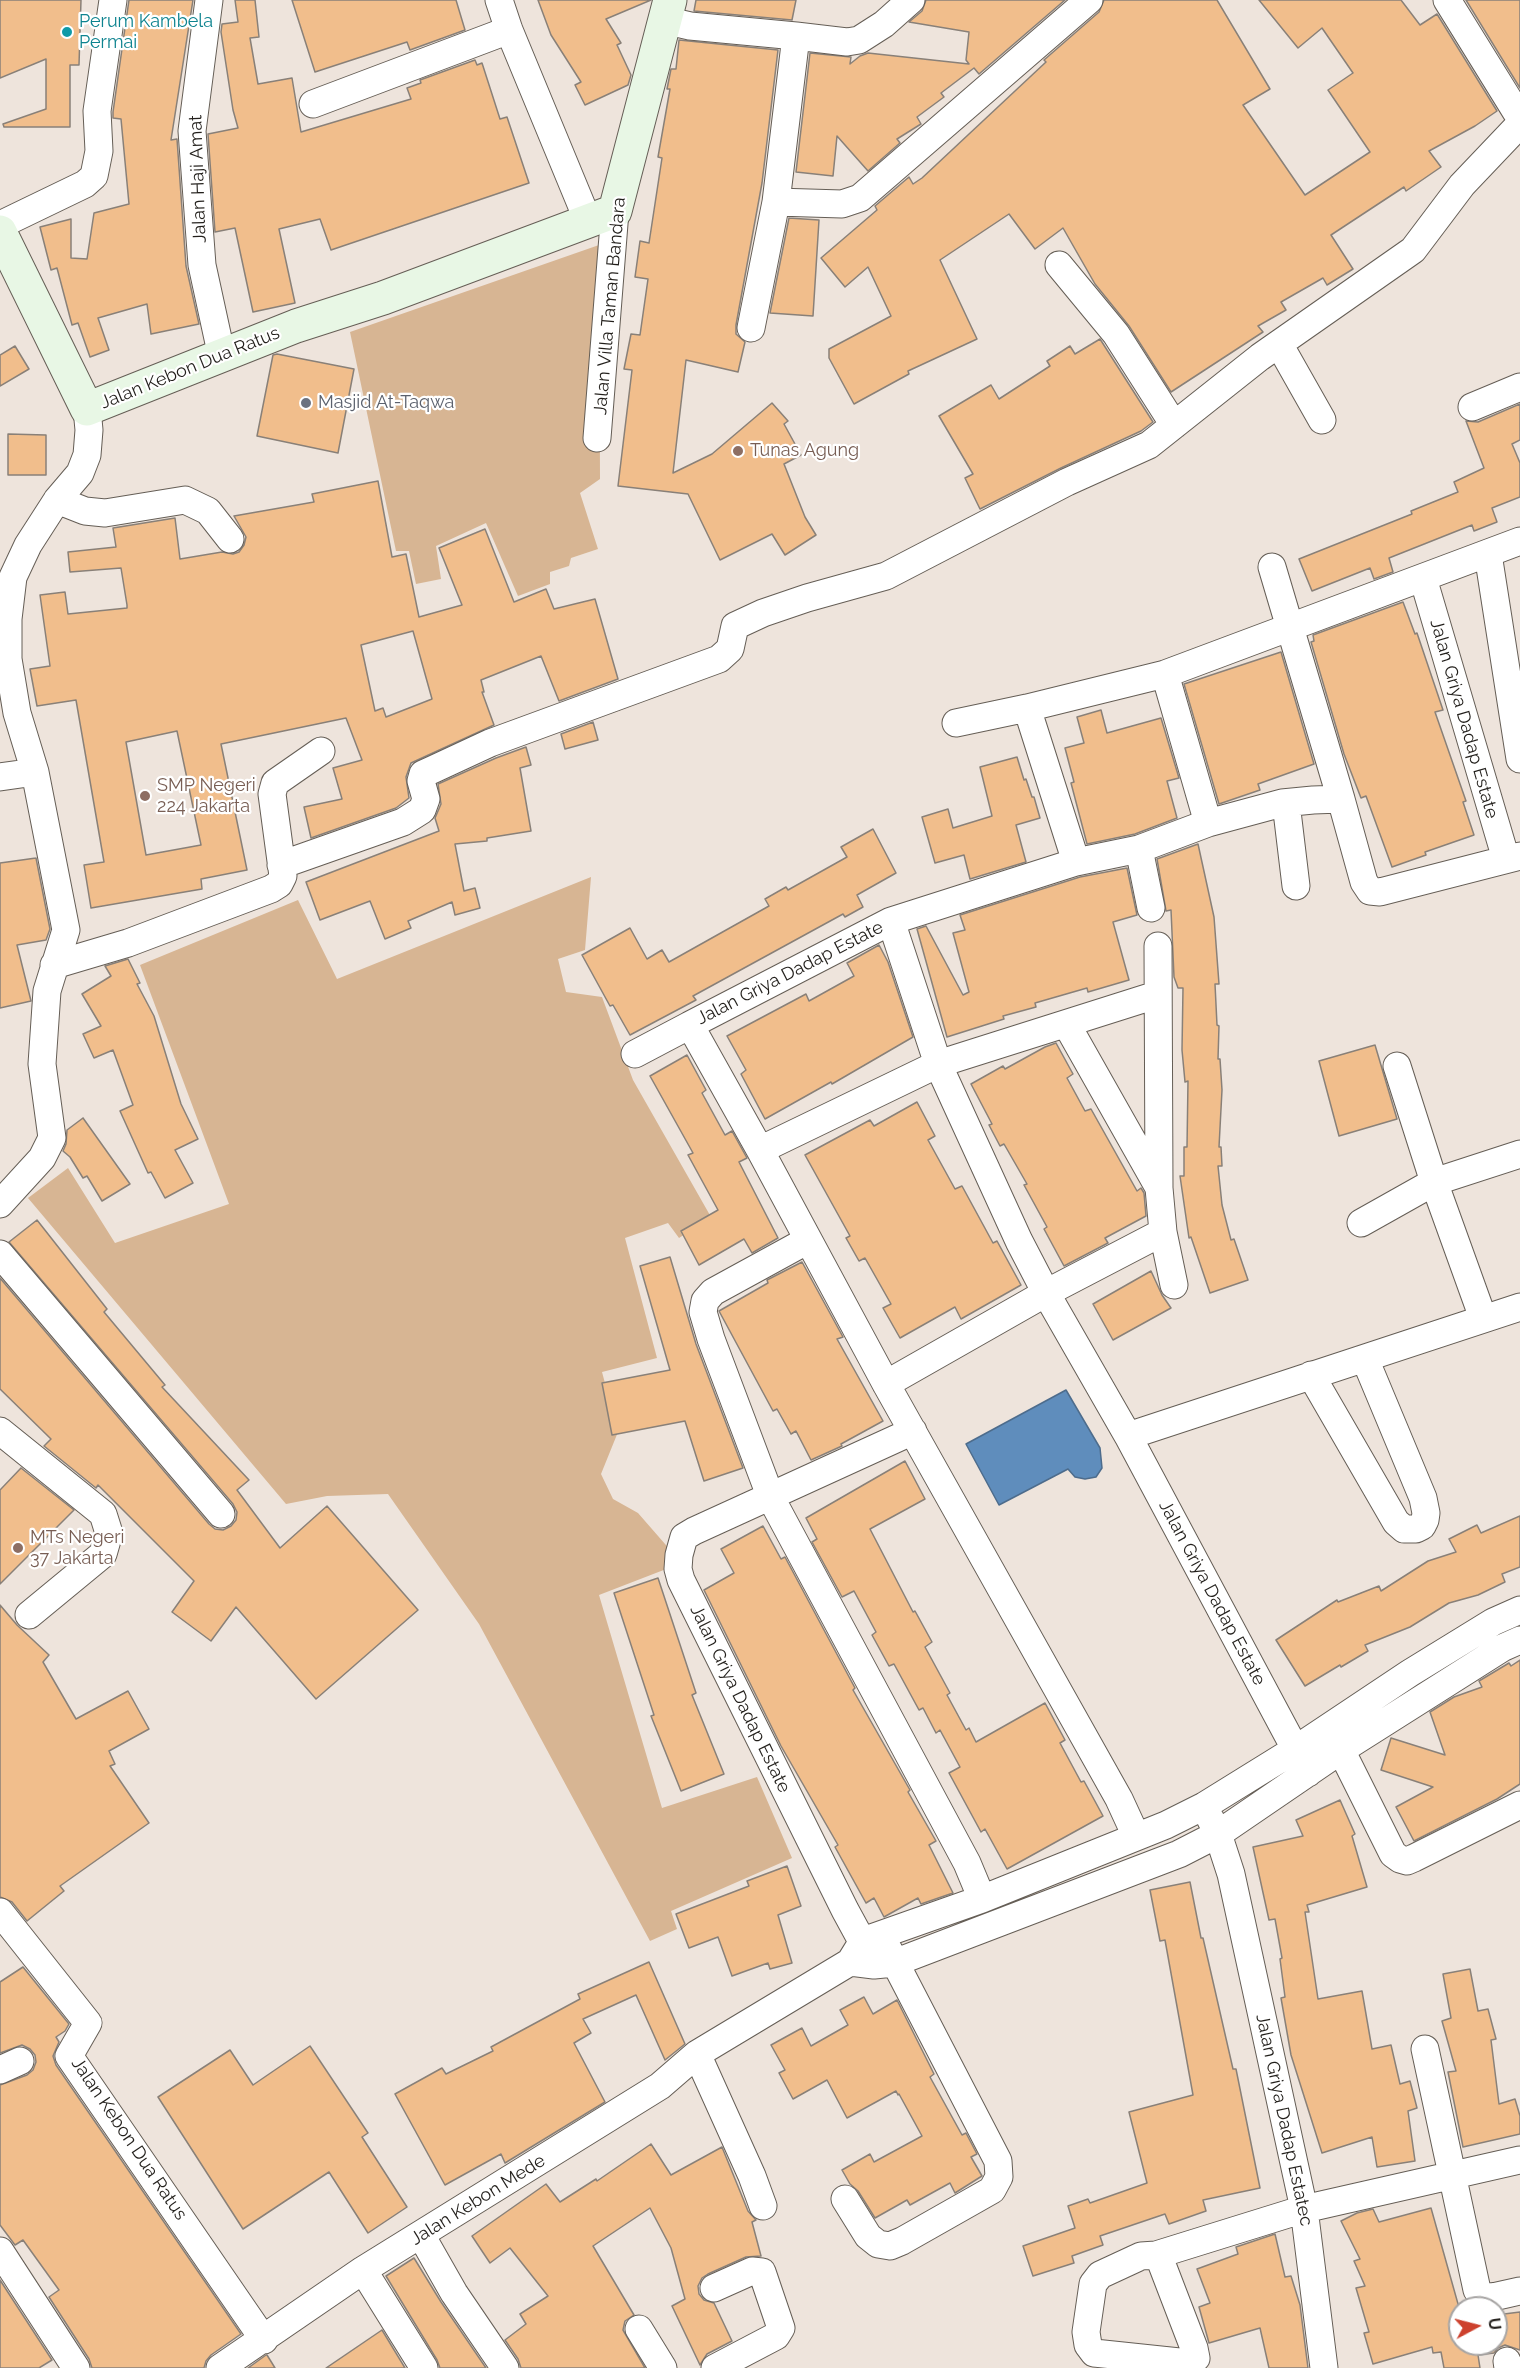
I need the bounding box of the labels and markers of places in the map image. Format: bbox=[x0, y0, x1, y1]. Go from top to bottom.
place label: Perum Kambela Permai bbox=[79, 11, 213, 54]
marker: Perum Kambela Permai bbox=[60, 25, 74, 39]
place label: Masjid At-Taqwa bbox=[318, 392, 454, 414]
marker: Masjid At-Taqwa bbox=[299, 396, 313, 410]
place label: Tunas Agung bbox=[750, 440, 859, 462]
marker: Tunas Agung bbox=[731, 444, 745, 458]
place label: SMP Negeri 224 Jakarta bbox=[157, 775, 256, 818]
marker: SMP Negeri 224 Jakarta bbox=[138, 789, 152, 803]
place label: MTs Negeri 37 Jakarta bbox=[30, 1527, 124, 1570]
marker: MTs Negeri 37 Jakarta bbox=[11, 1541, 25, 1555]

